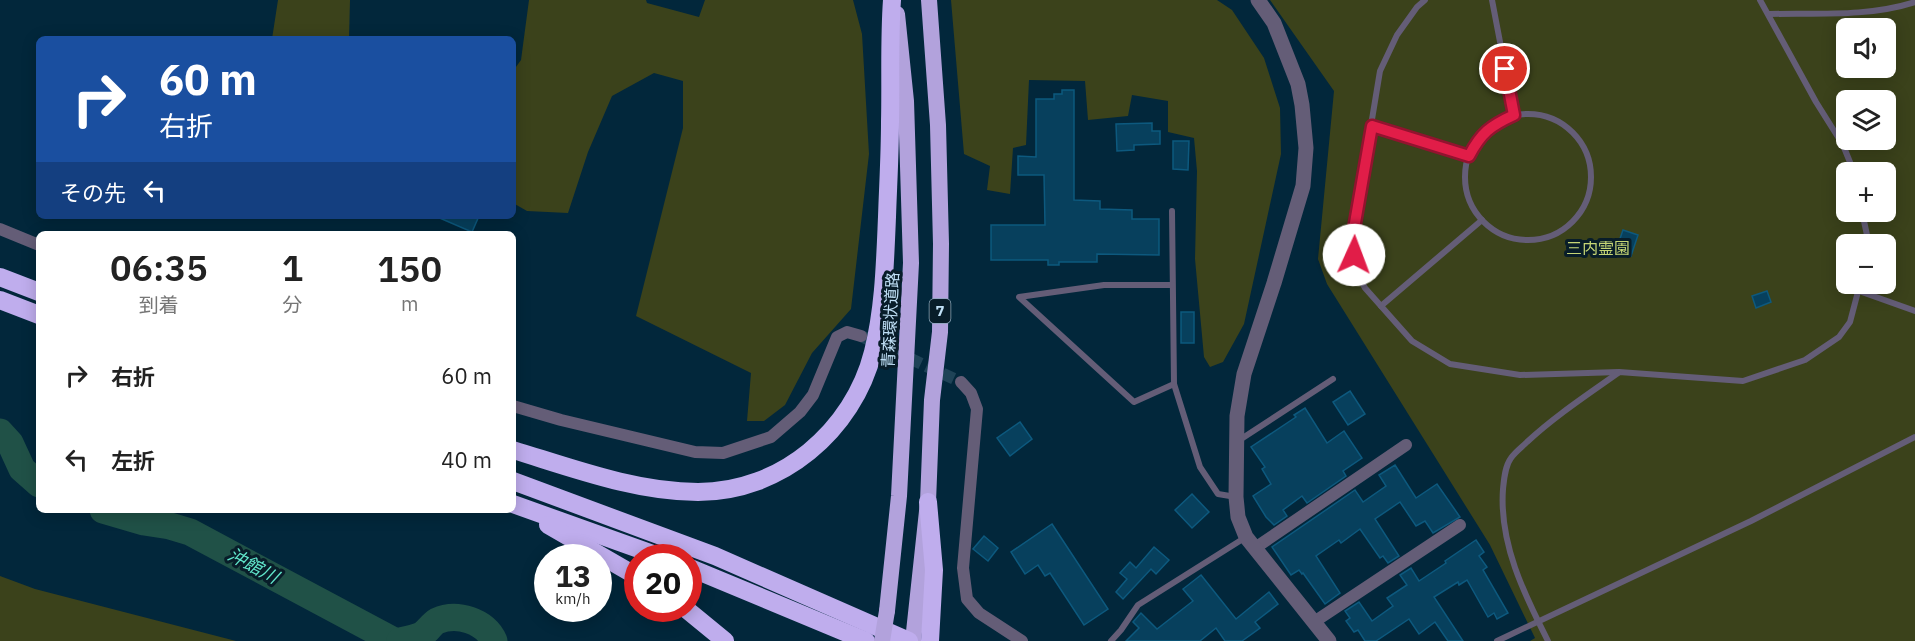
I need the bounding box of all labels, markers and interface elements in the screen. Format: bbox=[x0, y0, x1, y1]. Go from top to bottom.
map controls bbox=[1836, 18, 1896, 294]
button: sound bbox=[1836, 18, 1896, 78]
pin bbox=[1479, 43, 1530, 94]
text: 60 m bbox=[159, 52, 257, 107]
icon: arrive bbox=[1488, 52, 1521, 85]
icon: right bbox=[60, 60, 138, 138]
button: layers bbox=[1836, 90, 1896, 150]
text: 右折 bbox=[159, 108, 213, 143]
button: + bbox=[1836, 162, 1896, 222]
icon: left bbox=[138, 174, 171, 207]
text: その先 bbox=[60, 178, 126, 207]
position arrow bbox=[1322, 223, 1386, 287]
button: − bbox=[1836, 234, 1896, 294]
park label: 三内霊園 bbox=[1566, 238, 1630, 258]
text: 06:35 bbox=[110, 244, 208, 291]
text: 1 bbox=[282, 244, 303, 291]
text: 150 bbox=[377, 245, 442, 292]
street label: 青森環状道路 bbox=[878, 272, 902, 368]
text: m bbox=[401, 290, 418, 317]
text: 到着 bbox=[139, 291, 179, 318]
text: 分 bbox=[283, 291, 303, 318]
road number: 7 bbox=[930, 299, 950, 323]
icon: right bbox=[60, 359, 93, 392]
text: 60 m bbox=[441, 361, 492, 390]
text: 右折 bbox=[111, 362, 155, 391]
icon: left bbox=[60, 443, 93, 476]
text: 40 m bbox=[441, 445, 492, 474]
text: 左折 bbox=[111, 446, 155, 475]
water label: 沖館川 bbox=[224, 543, 284, 589]
speed limit sign: 20 bbox=[624, 544, 702, 622]
text: 13 bbox=[555, 556, 591, 595]
text: km/h bbox=[555, 589, 591, 608]

